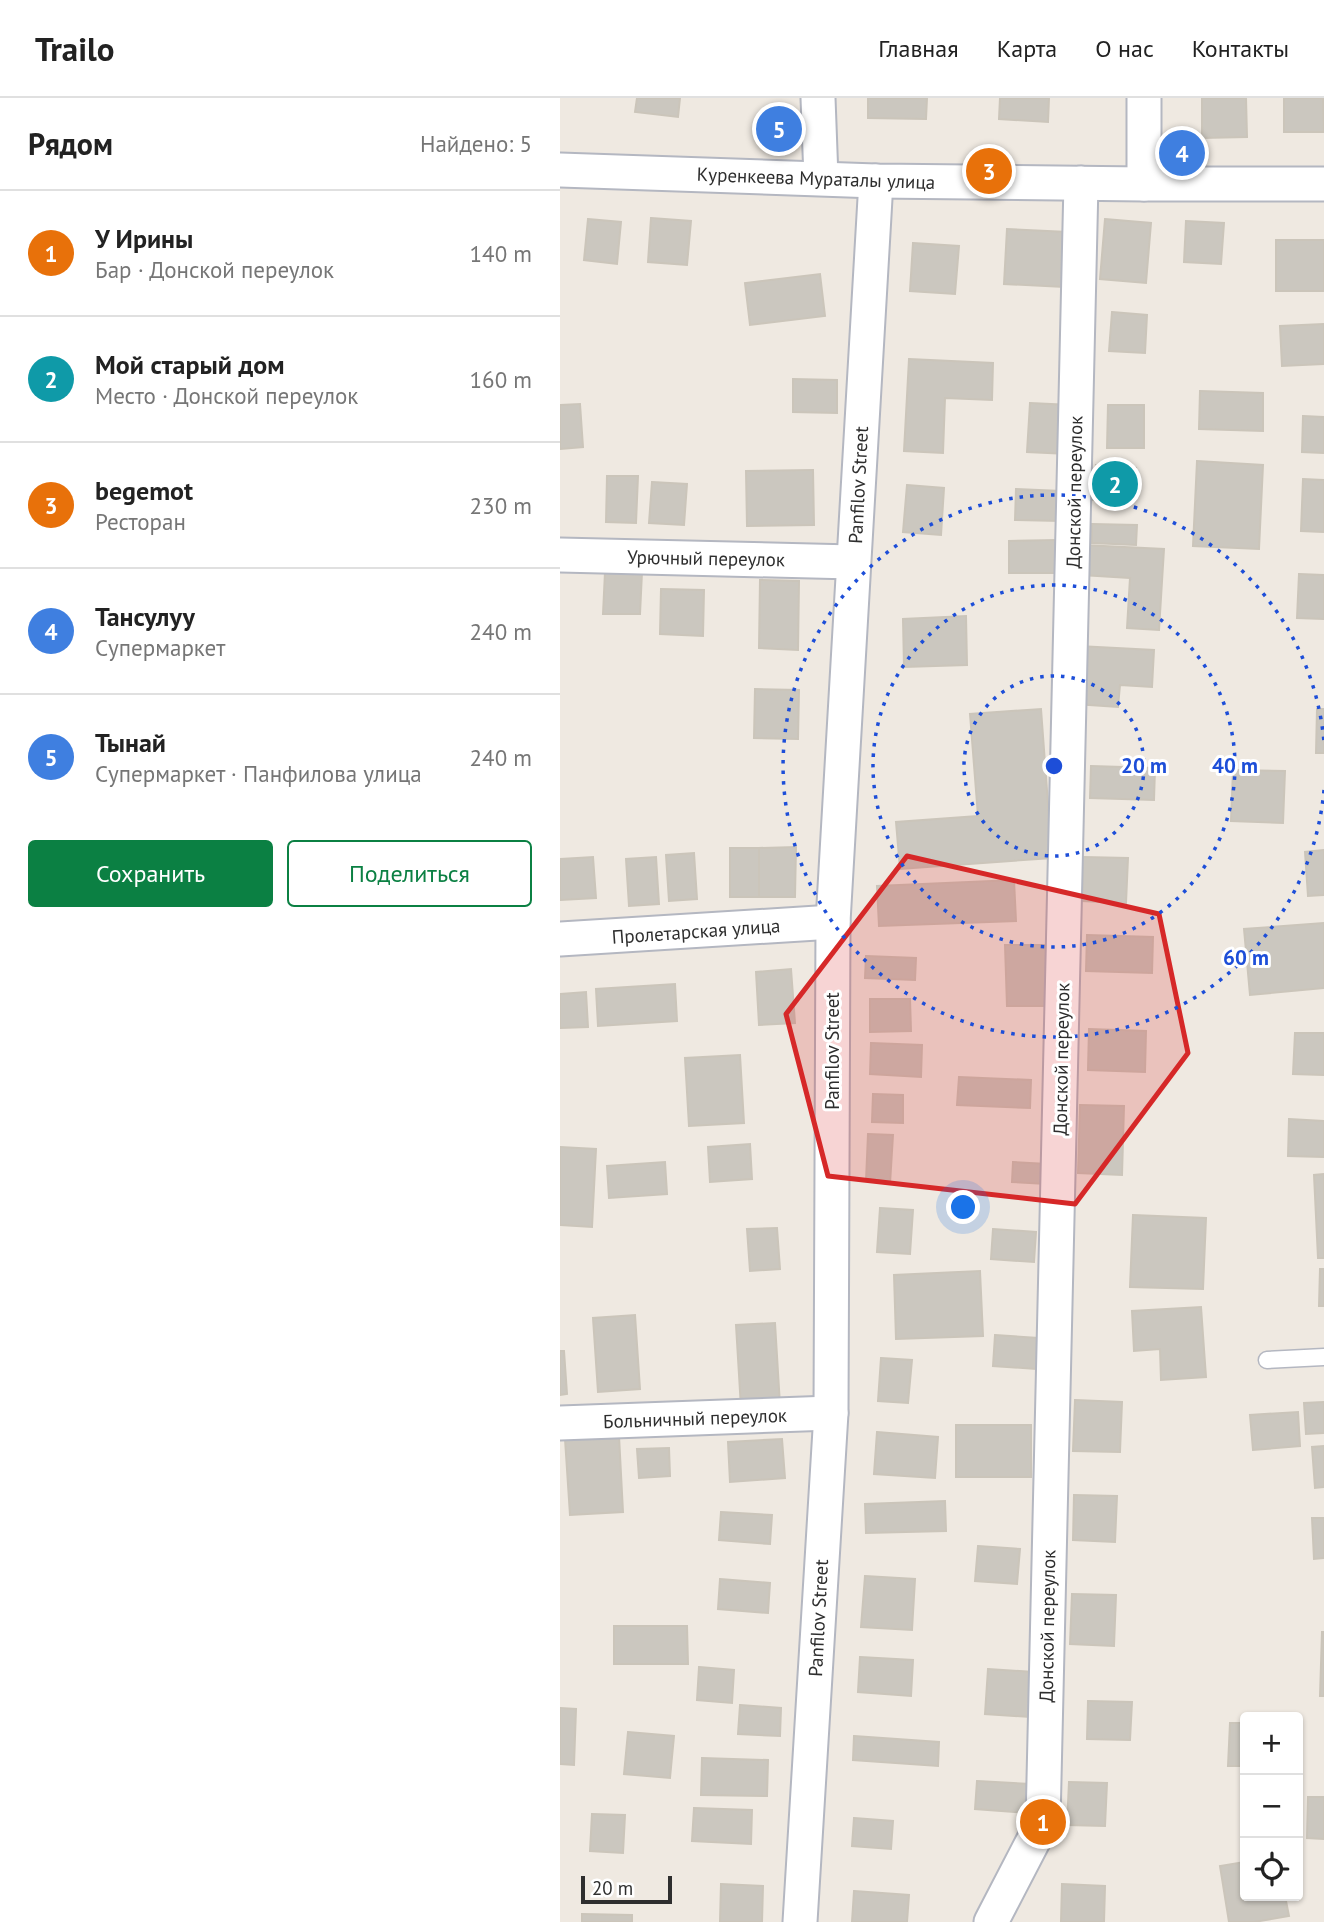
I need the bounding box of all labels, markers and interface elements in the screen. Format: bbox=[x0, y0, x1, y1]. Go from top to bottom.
text: Trailo bbox=[35, 27, 115, 70]
text: Главная bbox=[878, 33, 959, 64]
text: Карта bbox=[997, 33, 1057, 64]
text: О нас bbox=[1095, 33, 1154, 64]
text: Контакты bbox=[1192, 33, 1289, 64]
pin: 5 bbox=[756, 103, 802, 155]
text: Рядом bbox=[28, 124, 113, 163]
pin: 4 bbox=[1159, 127, 1205, 179]
text: Найдено: 5 bbox=[420, 129, 532, 158]
pin: 3 bbox=[966, 145, 1012, 197]
street label: Куренкеева Мураталы улица bbox=[696, 162, 936, 194]
text: У Ирины bbox=[95, 222, 193, 255]
text: 1 bbox=[44, 239, 58, 268]
text: 140 m bbox=[470, 239, 532, 268]
text: Бар · Донской переулок bbox=[95, 255, 334, 284]
text: Мой старый дом bbox=[95, 348, 285, 381]
text: 2 bbox=[44, 365, 58, 394]
text: 160 m bbox=[470, 365, 532, 394]
text: Место · Донской переулок bbox=[95, 381, 358, 410]
street label: Донской переулок bbox=[1061, 415, 1087, 569]
street label: Panfilov Street bbox=[843, 425, 873, 544]
pin: 2 bbox=[1092, 458, 1138, 510]
text: begemot bbox=[95, 474, 193, 507]
text: 3 bbox=[44, 491, 58, 520]
text: 230 m bbox=[470, 491, 532, 520]
text: Ресторан bbox=[95, 507, 186, 536]
street label: Урючный переулок bbox=[627, 545, 785, 571]
text: Тансулуу bbox=[95, 600, 195, 633]
text: 4 bbox=[44, 617, 58, 646]
text: 240 m bbox=[470, 617, 532, 646]
text: Супермаркет bbox=[95, 633, 225, 662]
text: Тынай bbox=[95, 726, 166, 759]
text: 5 bbox=[44, 743, 58, 772]
text: 240 m bbox=[470, 743, 532, 772]
text: 20 m bbox=[1121, 752, 1167, 779]
text: 40 m bbox=[1212, 752, 1258, 779]
centre of rings bbox=[1042, 754, 1066, 778]
text: Супермаркет · Панфилова улица bbox=[95, 759, 422, 788]
button: Сохранить bbox=[28, 840, 273, 907]
button: Поделиться bbox=[287, 840, 532, 907]
street label: Пролетарская улица bbox=[611, 913, 781, 949]
text: 60 m bbox=[1223, 944, 1269, 971]
street label: Донской переулок bbox=[1048, 982, 1074, 1136]
street label: Panfilov Street bbox=[820, 992, 844, 1110]
your location bbox=[946, 1190, 980, 1224]
street label: Больничный переулок bbox=[603, 1403, 787, 1433]
street label: Донской переулок bbox=[1034, 1549, 1060, 1703]
street label: Panfilov Street bbox=[803, 1558, 833, 1677]
map controls bbox=[1240, 1712, 1303, 1901]
button: + bbox=[1240, 1712, 1303, 1775]
button: − bbox=[1240, 1775, 1303, 1838]
pin: 1 bbox=[1020, 1796, 1066, 1848]
button: locate bbox=[1240, 1838, 1303, 1901]
scale bar bbox=[581, 1873, 672, 1905]
text: 20 m bbox=[592, 1876, 633, 1900]

